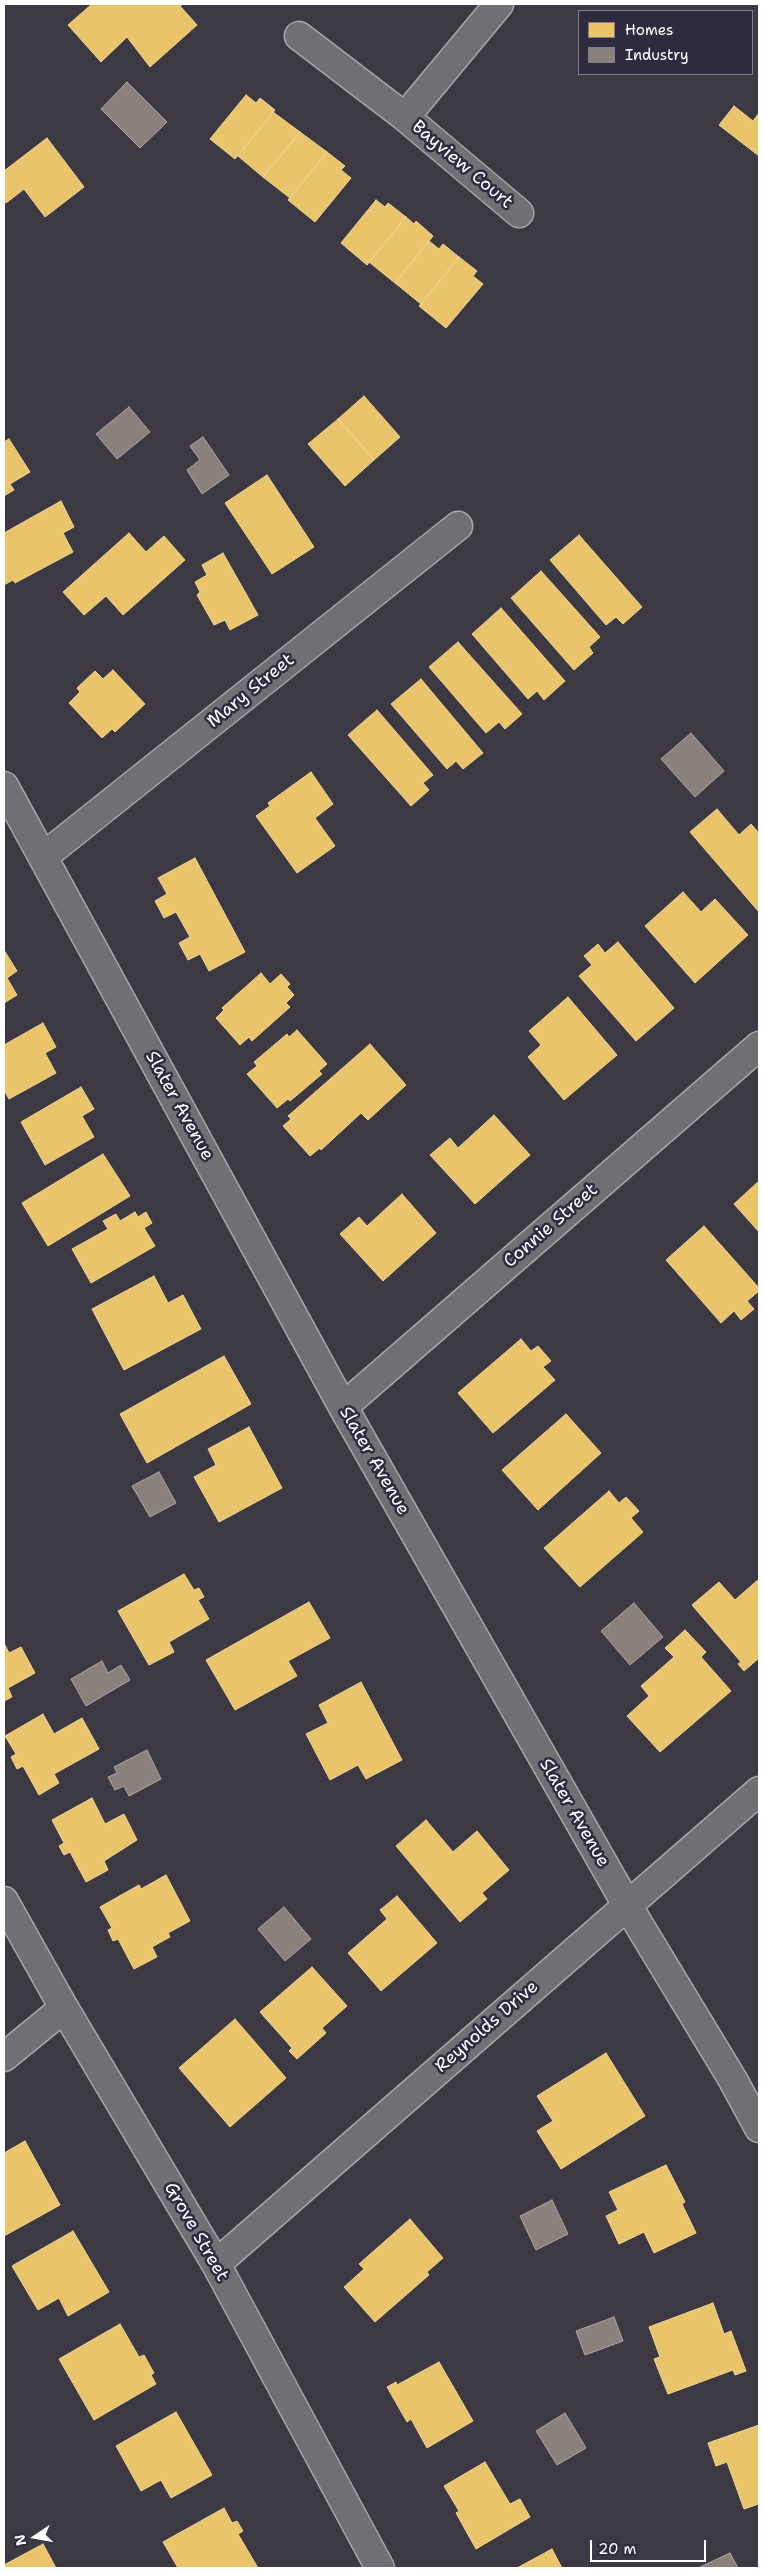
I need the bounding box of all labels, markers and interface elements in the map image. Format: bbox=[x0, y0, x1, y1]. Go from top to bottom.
legend bbox=[578, 10, 753, 75]
text: Homes bbox=[625, 20, 673, 40]
text: Industry bbox=[625, 45, 689, 65]
street label: Bayview Court bbox=[407, 116, 517, 214]
street label: Mary Street bbox=[203, 649, 299, 733]
street label: Slater Avenue bbox=[140, 1048, 218, 1164]
street label: Connie Street bbox=[500, 1179, 602, 1273]
street label: Slater Avenue bbox=[334, 1403, 414, 1519]
street label: Slater Avenue bbox=[534, 1755, 614, 1871]
street label: Reynolds Drive bbox=[431, 1976, 543, 2078]
street label: Grove Street bbox=[159, 2179, 233, 2285]
north arrow bbox=[10, 2512, 60, 2562]
scale bar bbox=[593, 2530, 709, 2562]
text: N bbox=[10, 2533, 30, 2547]
text: 20 m bbox=[598, 2539, 637, 2559]

